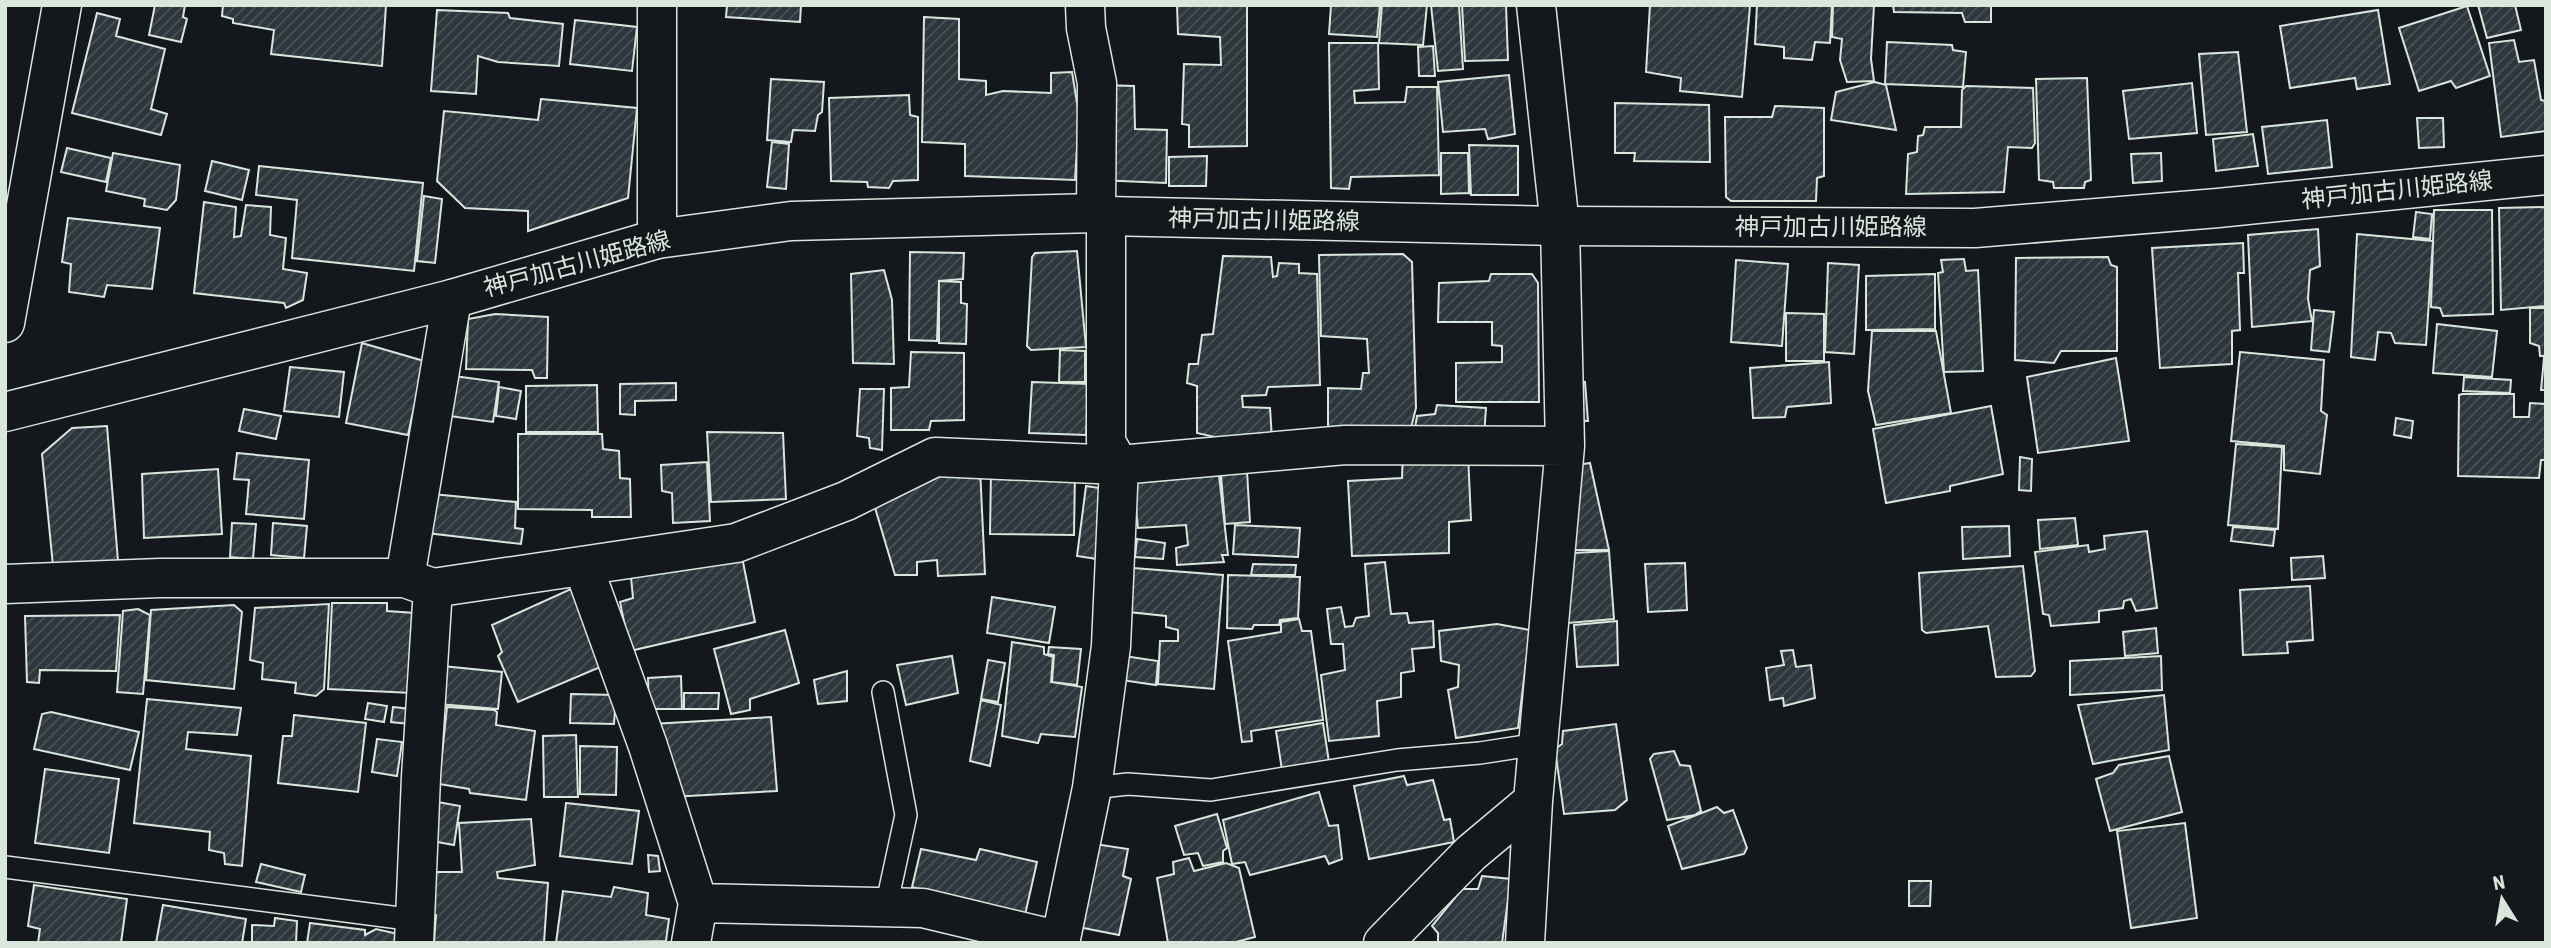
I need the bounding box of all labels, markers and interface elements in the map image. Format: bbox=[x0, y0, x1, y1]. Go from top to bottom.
street label: 神戸加古川姫路線 bbox=[2300, 166, 2494, 214]
street label: 神戸加古川姫路線 bbox=[1168, 204, 1360, 236]
street label: 神戸加古川姫路線 bbox=[1735, 213, 1927, 241]
street label: 神戸加古川姫路線 bbox=[481, 226, 673, 302]
north arrow bbox=[2467, 864, 2537, 934]
text: N bbox=[2491, 870, 2507, 895]

